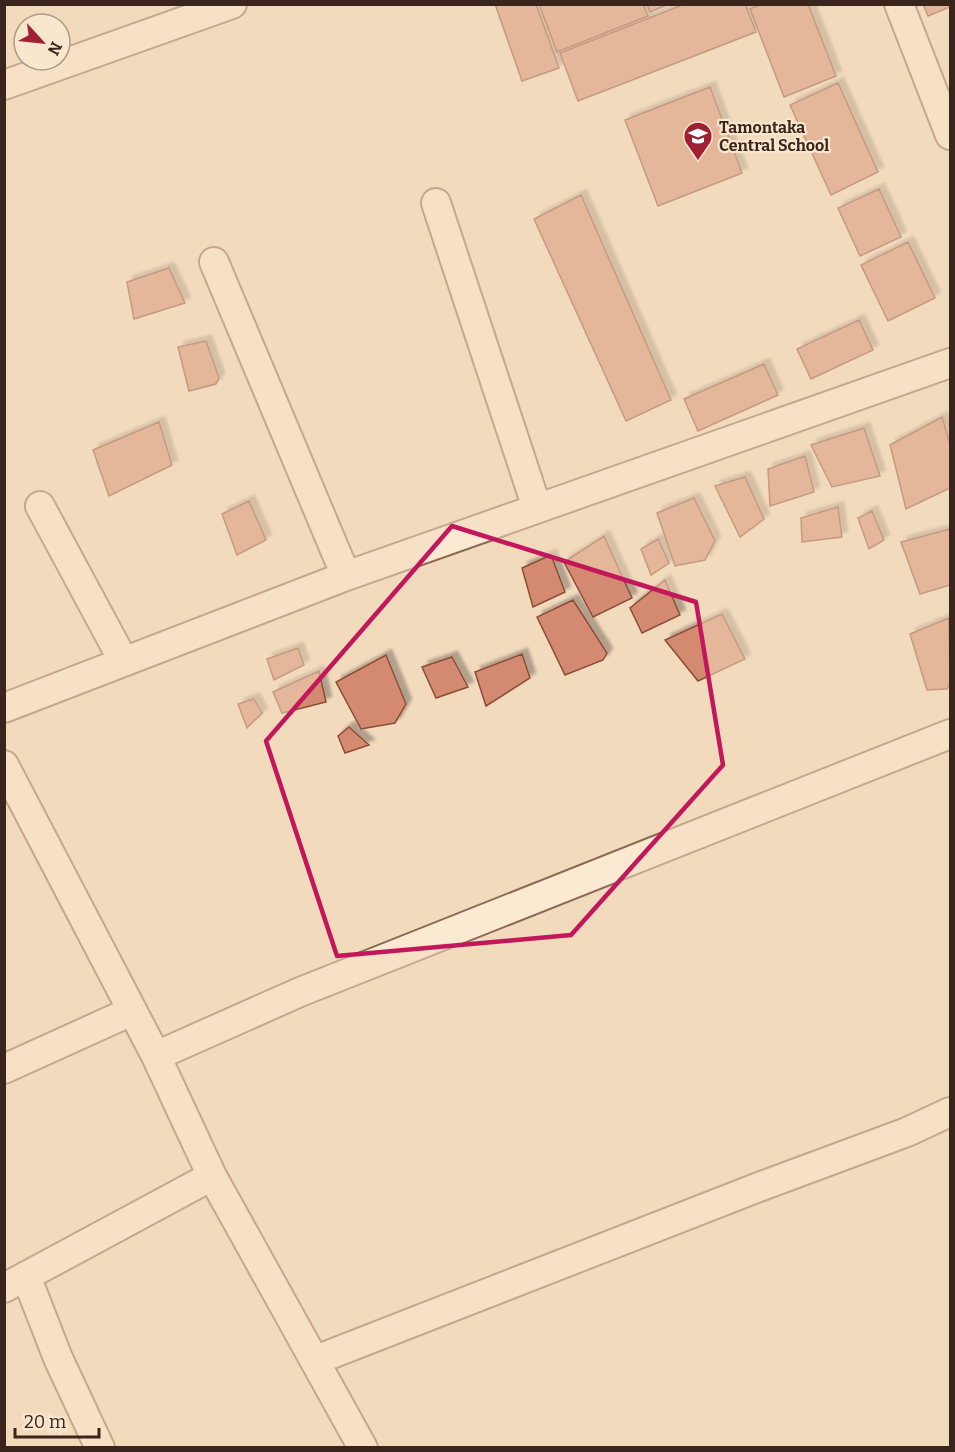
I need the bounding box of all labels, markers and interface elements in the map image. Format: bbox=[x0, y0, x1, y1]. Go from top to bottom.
north arrow bbox=[12, 12, 72, 72]
text: N bbox=[44, 39, 66, 58]
place label: Tamontaka Central School bbox=[719, 118, 829, 155]
school or university icon: Tamontaka Central School bbox=[682, 120, 714, 162]
scale bar bbox=[15, 1401, 99, 1439]
text: 20 m bbox=[24, 1411, 66, 1433]

